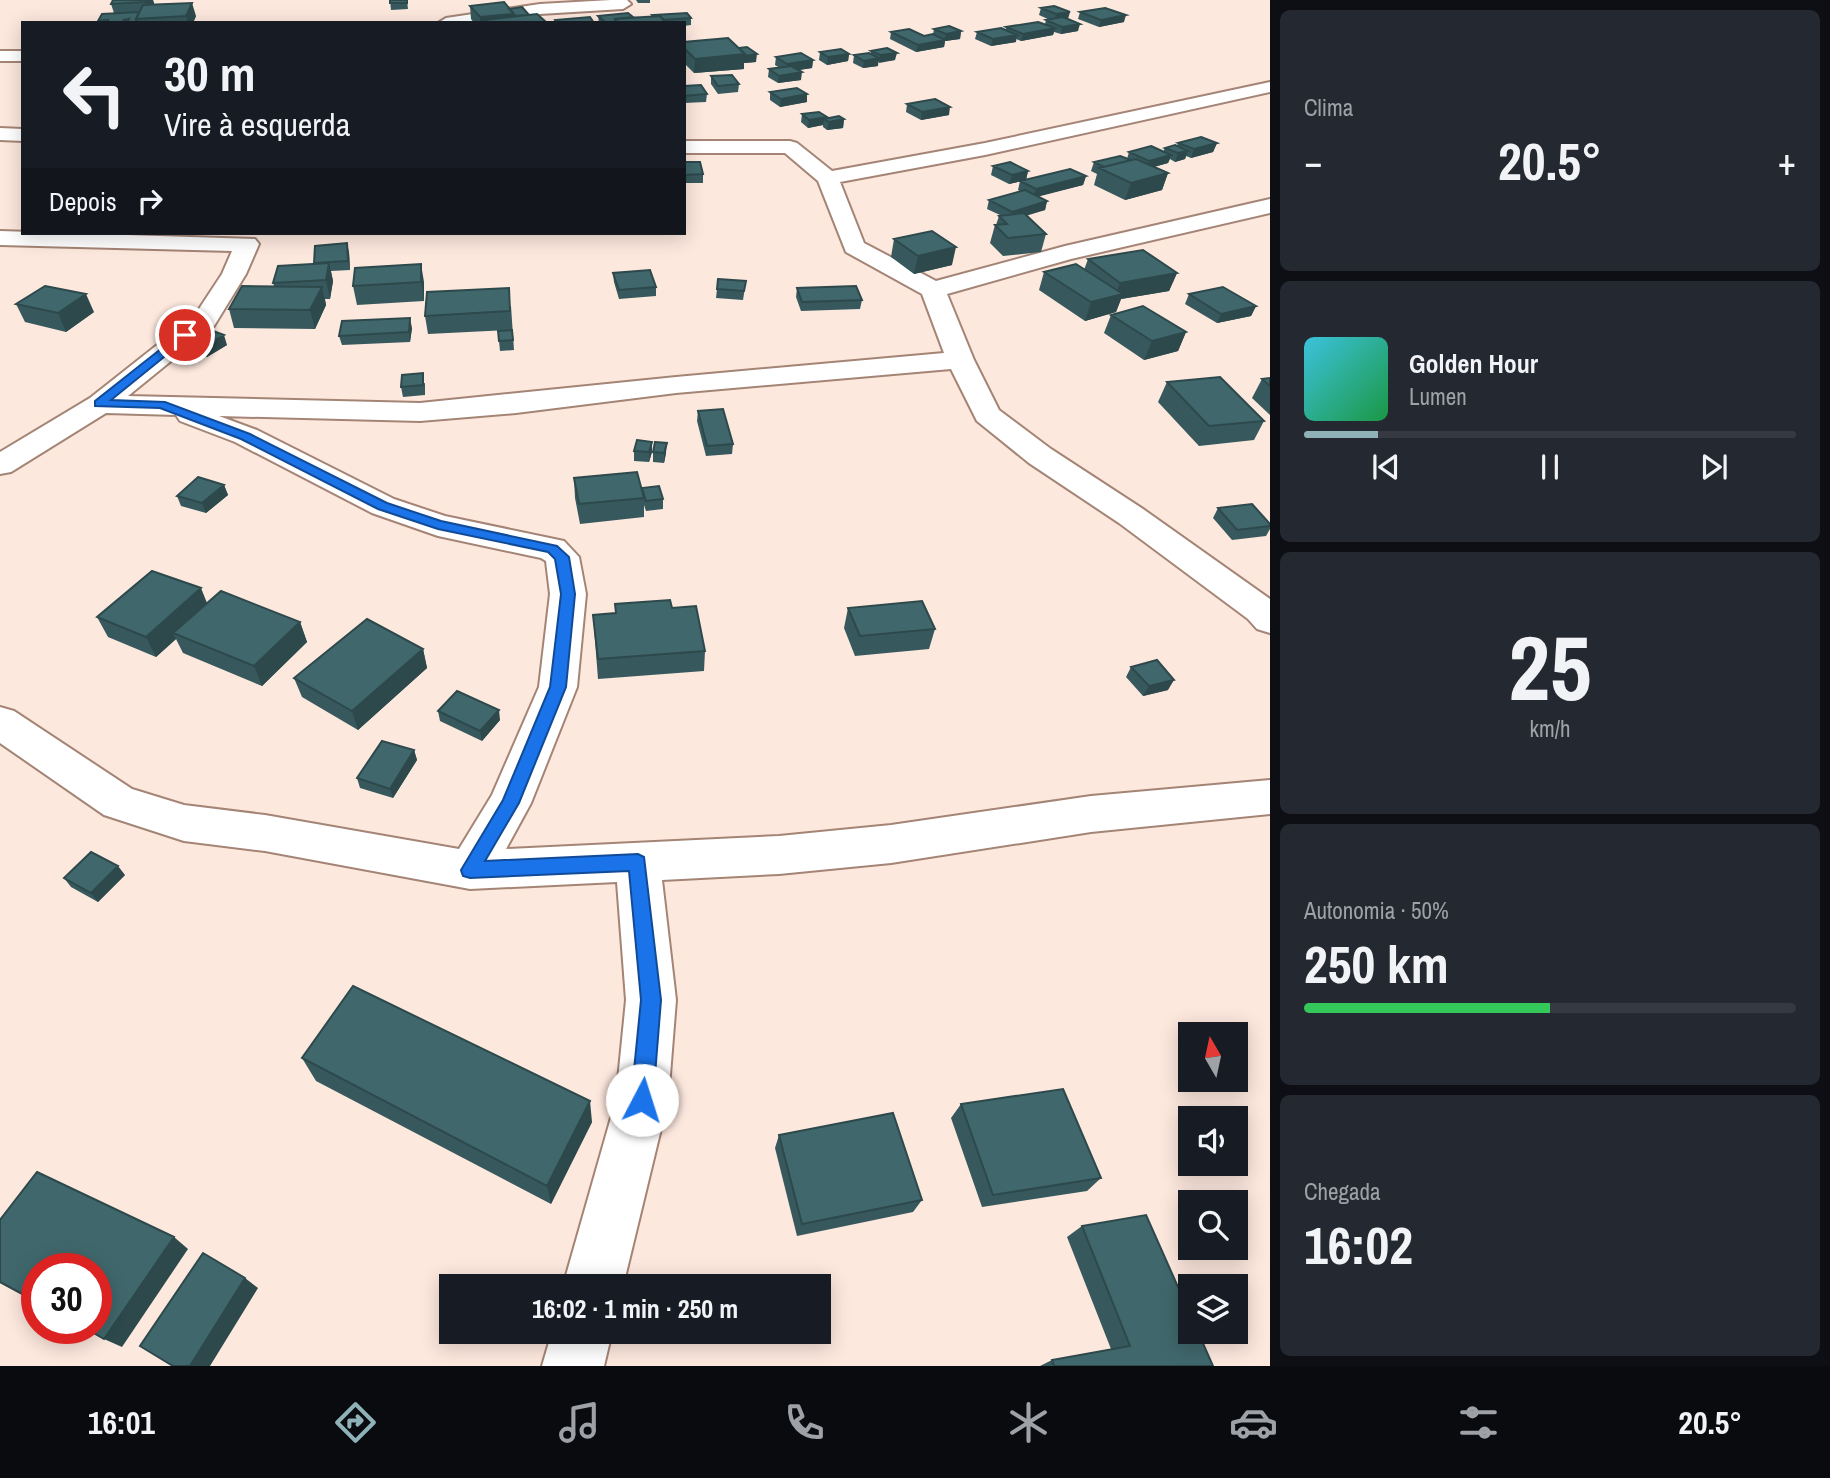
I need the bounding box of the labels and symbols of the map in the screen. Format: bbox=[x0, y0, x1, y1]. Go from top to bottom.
pin bbox=[155, 305, 215, 365]
north arrow bbox=[1178, 1022, 1248, 1092]
position arrow bbox=[605, 1063, 679, 1137]
speed limit sign: 30 bbox=[21, 1253, 112, 1344]

